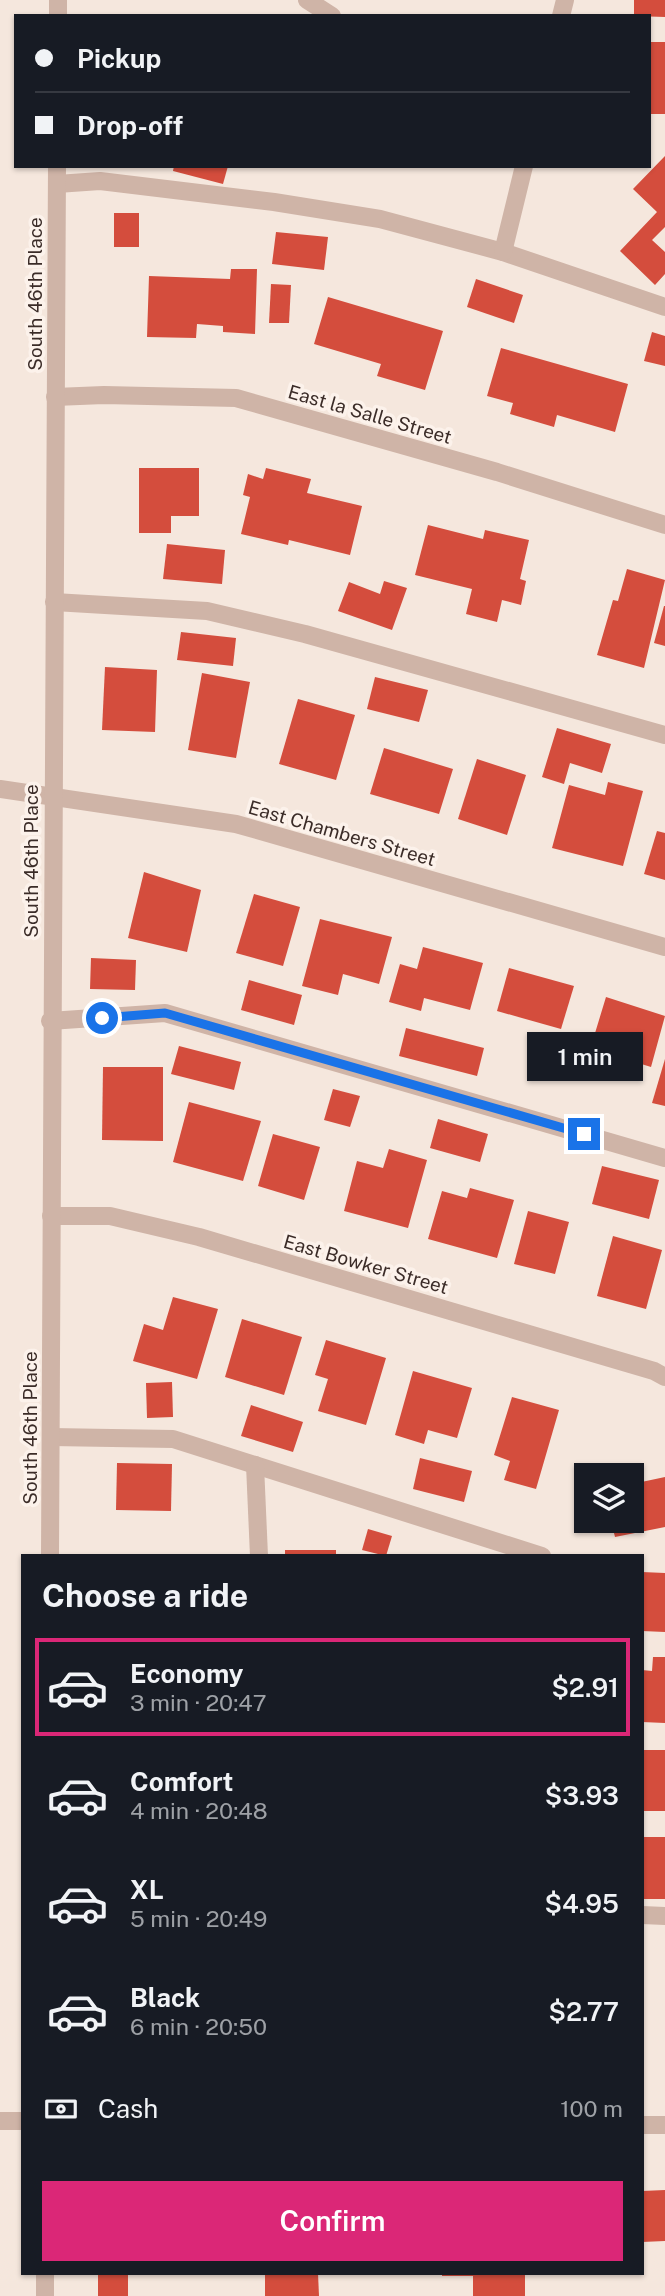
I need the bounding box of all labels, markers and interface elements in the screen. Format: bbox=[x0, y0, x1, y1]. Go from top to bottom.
text: Pickup bbox=[77, 43, 161, 74]
text: Drop-off bbox=[77, 110, 183, 141]
street label: South 46th Place bbox=[24, 217, 46, 371]
street label: East la Salle Street bbox=[286, 380, 454, 448]
street label: South 46th Place bbox=[20, 784, 42, 938]
street label: East Chambers Street bbox=[246, 796, 438, 870]
route start bbox=[86, 1002, 118, 1034]
callout: 1 min bbox=[526, 1032, 642, 1082]
text: 1 min bbox=[558, 1043, 612, 1070]
route end bbox=[568, 1118, 600, 1150]
street label: East Bowker Street bbox=[281, 1230, 451, 1298]
street label: South 46th Place bbox=[19, 1351, 41, 1505]
map controls bbox=[574, 1463, 644, 1533]
button: layers bbox=[574, 1463, 644, 1533]
text: Choose a ride bbox=[42, 1577, 248, 1614]
icon: car bbox=[46, 1656, 109, 1719]
text: Economy bbox=[130, 1658, 243, 1689]
text: $2.91 bbox=[551, 1672, 619, 1703]
text: 3 min · 20:47 bbox=[130, 1689, 266, 1716]
icon: car bbox=[46, 1764, 109, 1827]
text: Comfort bbox=[130, 1766, 233, 1797]
text: $3.93 bbox=[545, 1780, 619, 1811]
text: 4 min · 20:48 bbox=[130, 1797, 268, 1824]
icon: car bbox=[46, 1872, 109, 1935]
text: XL bbox=[130, 1874, 164, 1905]
text: $4.95 bbox=[544, 1888, 619, 1919]
text: 5 min · 20:49 bbox=[130, 1905, 267, 1932]
icon: car bbox=[46, 1980, 109, 2043]
text: Black bbox=[130, 1982, 200, 2013]
text: $2.77 bbox=[549, 1996, 619, 2027]
text: 6 min · 20:50 bbox=[130, 2013, 267, 2040]
icon: cash bbox=[42, 2090, 80, 2128]
text: Cash bbox=[98, 2093, 158, 2124]
text: 100 m bbox=[560, 2095, 623, 2122]
button: Confirm bbox=[42, 2181, 623, 2261]

